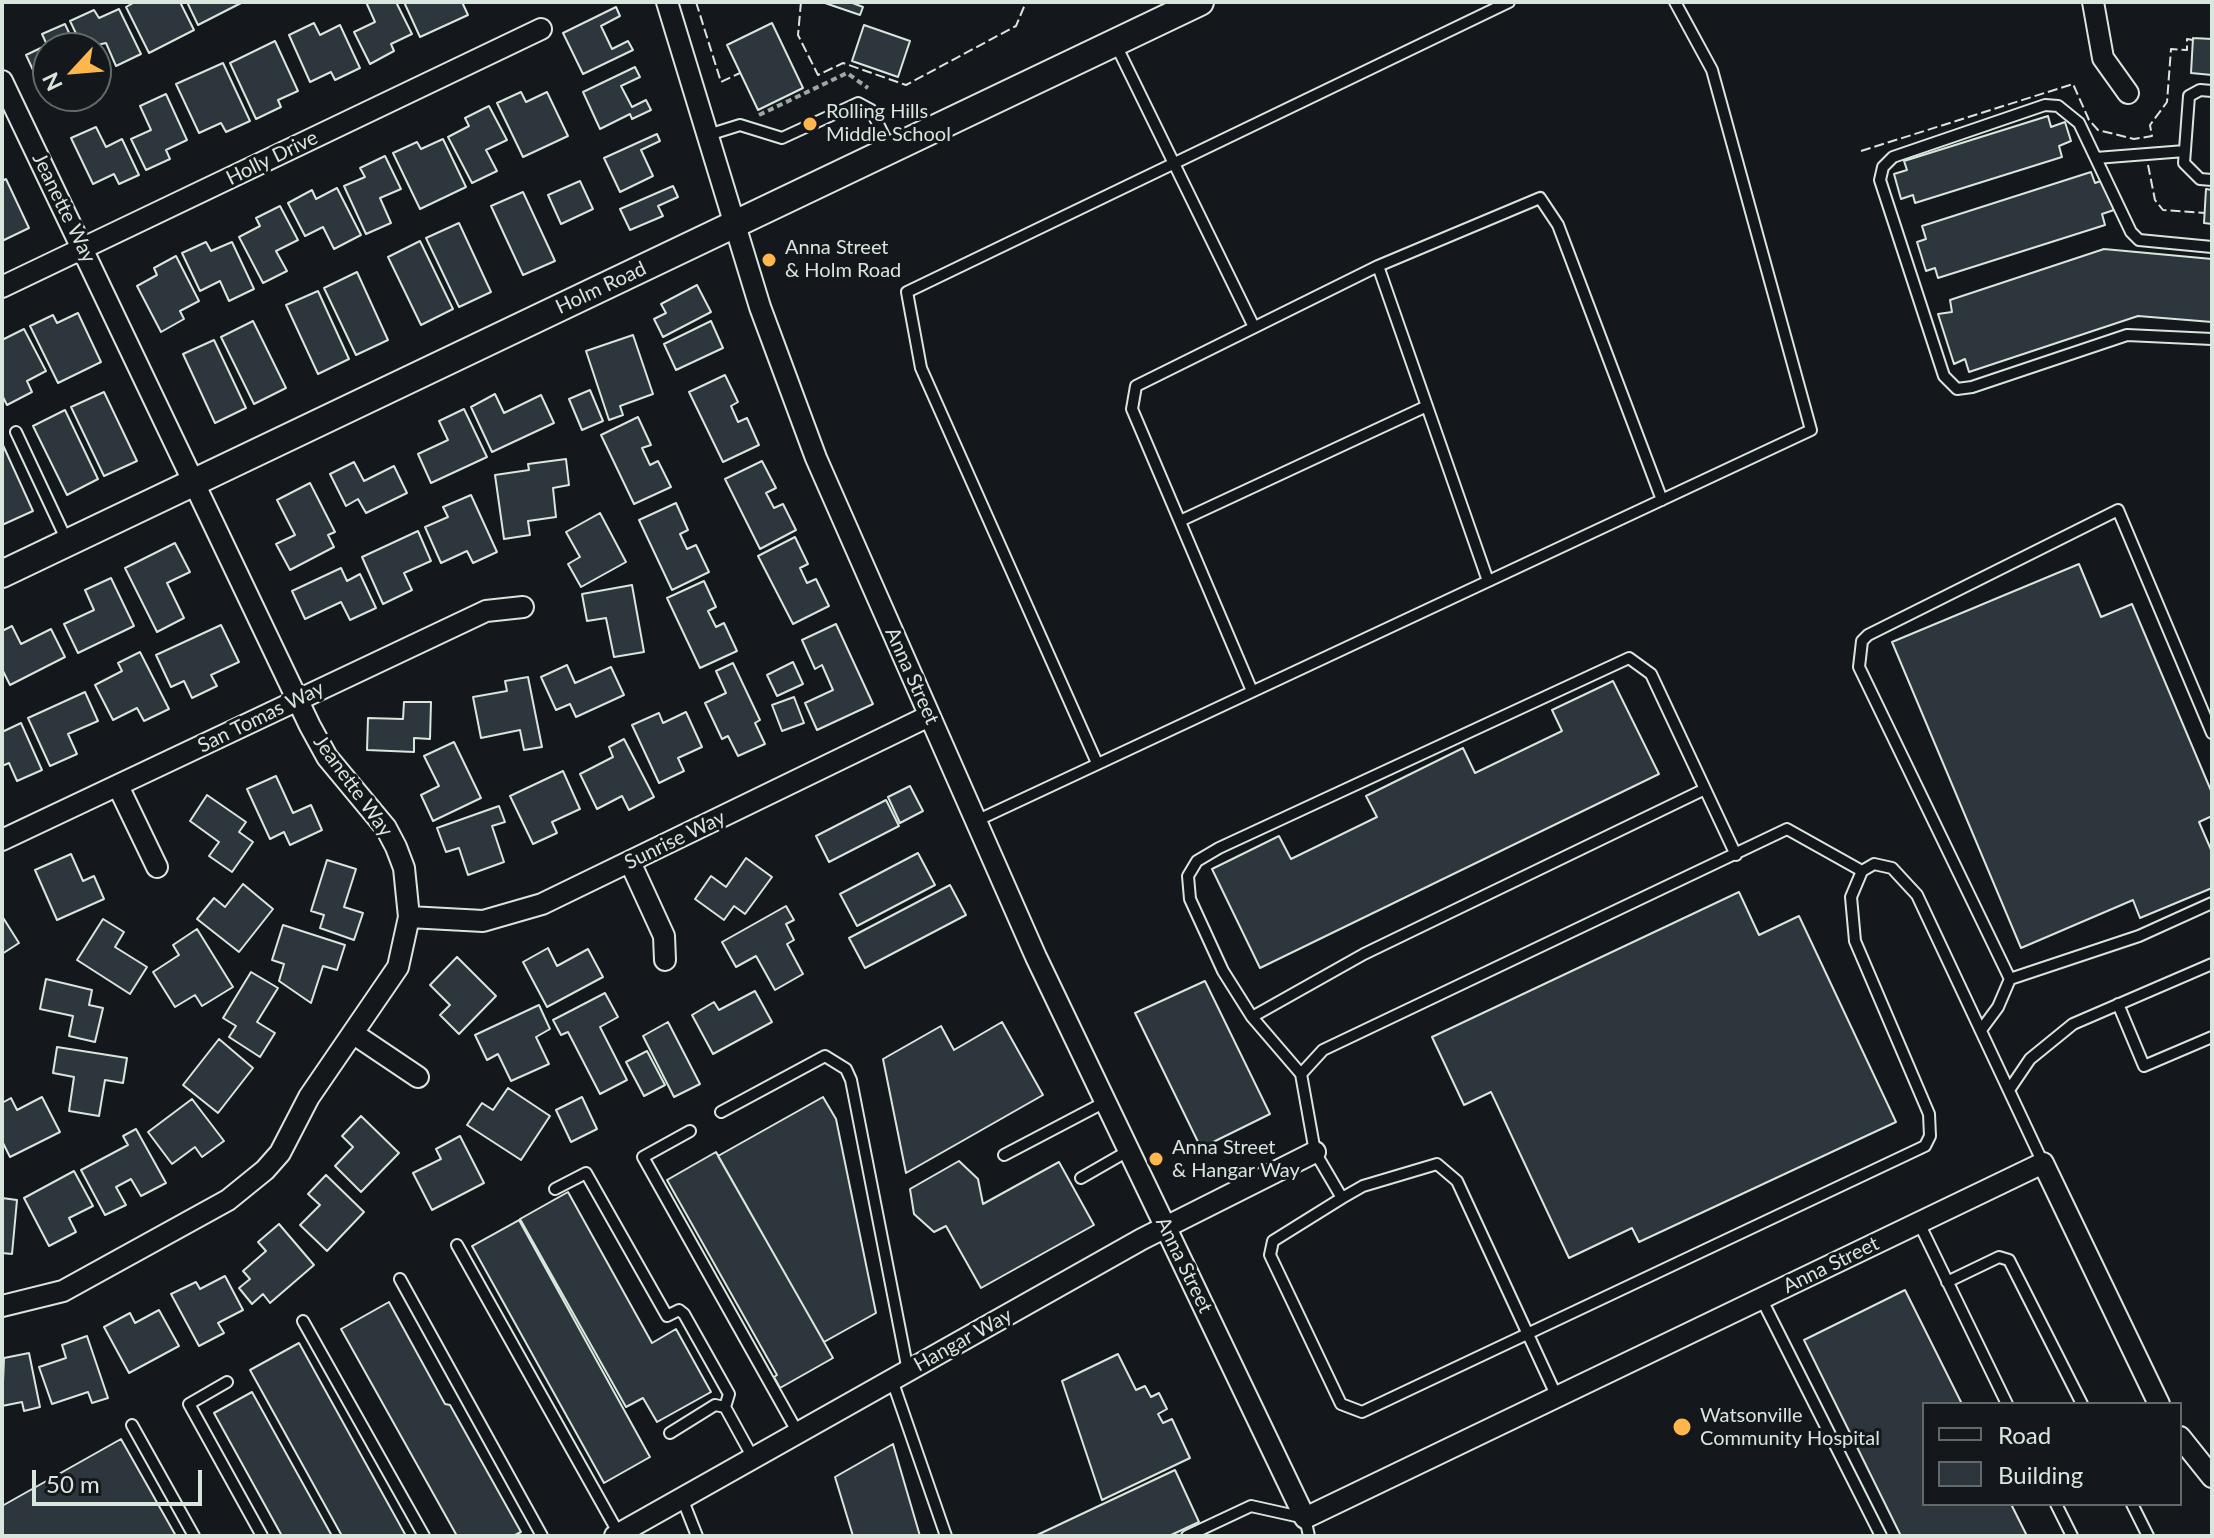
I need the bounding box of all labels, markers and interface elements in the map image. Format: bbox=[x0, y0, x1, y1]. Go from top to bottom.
north arrow bbox=[32, 32, 112, 112]
text: N bbox=[36, 68, 68, 95]
place label: Rolling Hills Middle School bbox=[826, 100, 951, 147]
marker: Rolling Hills Middle School bbox=[801, 115, 819, 133]
street label: Holly Drive bbox=[222, 126, 322, 190]
street label: Jeanette Way bbox=[27, 149, 101, 267]
place label: Anna Street & Holm Road bbox=[785, 236, 901, 283]
marker: Anna Street & Holm Road bbox=[760, 251, 778, 269]
street label: Holm Road bbox=[552, 257, 650, 319]
street label: Anna Street bbox=[880, 624, 944, 728]
street label: San Tomas Way bbox=[194, 676, 328, 758]
street label: Jeanette Way bbox=[308, 731, 398, 841]
street label: Sunrise Way bbox=[621, 805, 729, 875]
place label: Anna Street & Hangar Way bbox=[1172, 1136, 1300, 1183]
marker: Anna Street & Hangar Way bbox=[1147, 1150, 1165, 1168]
street label: Anna Street bbox=[1151, 1213, 1217, 1317]
street label: Anna Street bbox=[1779, 1232, 1883, 1298]
street label: Hangar Way bbox=[910, 1303, 1016, 1377]
legend bbox=[1922, 1402, 2182, 1506]
place label: Watsonville Community Hospital bbox=[1700, 1404, 1880, 1451]
marker: Watsonville Community Hospital bbox=[1671, 1416, 1693, 1438]
text: Road bbox=[1998, 1420, 2051, 1449]
scale bar bbox=[36, 1454, 206, 1504]
text: Building bbox=[1998, 1460, 2083, 1489]
text: 50 m bbox=[46, 1469, 100, 1498]

